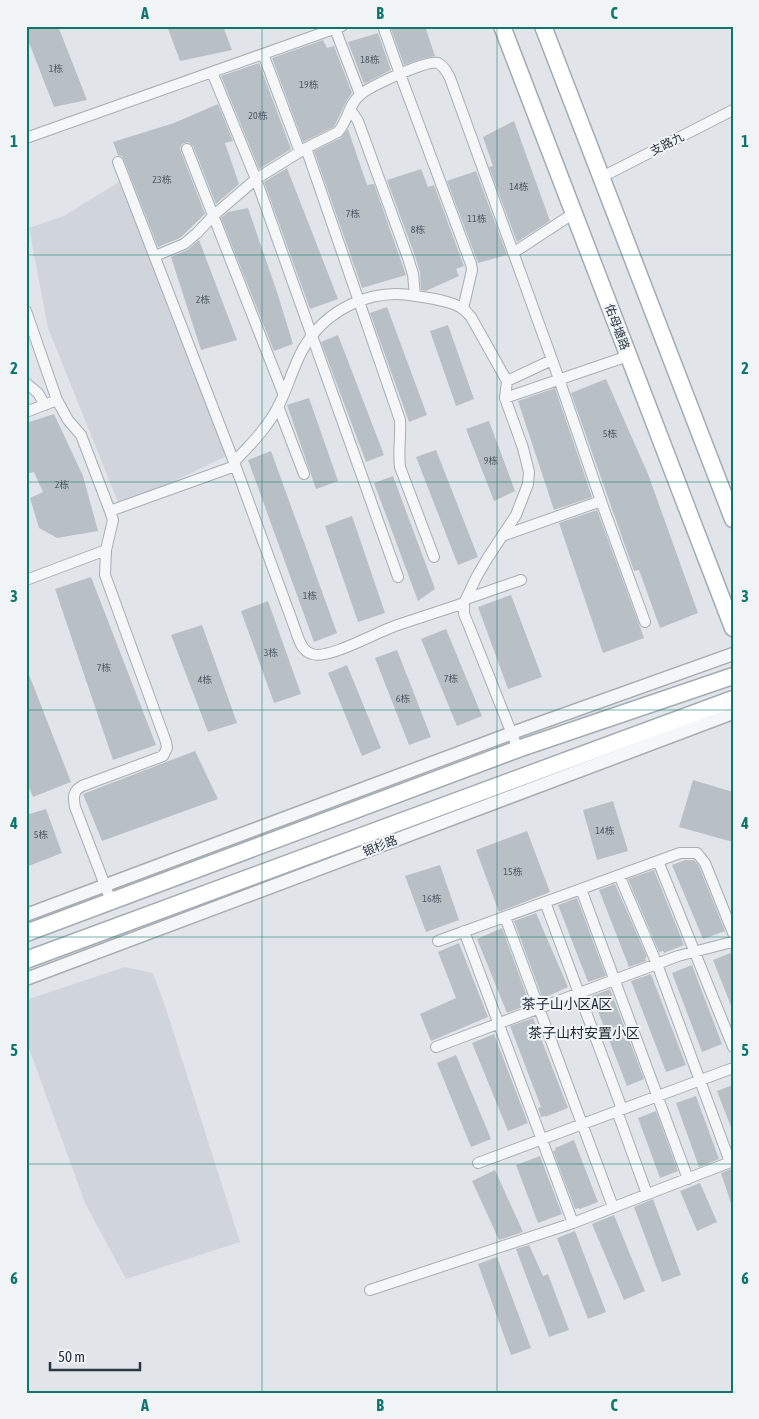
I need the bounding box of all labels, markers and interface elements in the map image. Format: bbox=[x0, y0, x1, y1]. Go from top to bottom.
text: A bbox=[140, 4, 149, 22]
text: B bbox=[376, 4, 384, 22]
text: C bbox=[610, 4, 618, 22]
house number: 18栋 bbox=[360, 54, 380, 65]
house number: 1栋 bbox=[49, 63, 63, 74]
house number: 19栋 bbox=[299, 79, 319, 90]
house number: 20栋 bbox=[248, 110, 268, 121]
street label: 支路九 bbox=[648, 130, 686, 158]
text: 1 bbox=[10, 132, 18, 150]
text: 1 bbox=[741, 132, 749, 150]
house number: 23栋 bbox=[152, 174, 172, 185]
house number: 14栋 bbox=[509, 181, 529, 192]
house number: 7栋 bbox=[346, 208, 360, 219]
house number: 11栋 bbox=[467, 213, 487, 224]
house number: 8栋 bbox=[411, 224, 425, 235]
house number: 2栋 bbox=[196, 294, 210, 305]
street label: 佑母塘路 bbox=[602, 302, 632, 352]
text: 2 bbox=[10, 359, 18, 377]
text: 2 bbox=[741, 359, 749, 377]
house number: 5栋 bbox=[603, 428, 617, 439]
house number: 9栋 bbox=[484, 455, 498, 466]
house number: 2栋 bbox=[55, 479, 69, 490]
text: 3 bbox=[10, 587, 18, 605]
text: 3 bbox=[741, 587, 749, 605]
house number: 1栋 bbox=[303, 590, 317, 601]
house number: 3栋 bbox=[264, 647, 278, 658]
house number: 7栋 bbox=[97, 662, 111, 673]
house number: 7栋 bbox=[444, 673, 458, 684]
house number: 4栋 bbox=[198, 674, 212, 685]
house number: 6栋 bbox=[396, 693, 410, 704]
text: 4 bbox=[9, 814, 18, 832]
text: 4 bbox=[740, 814, 749, 832]
house number: 14栋 bbox=[595, 825, 615, 836]
house number: 5栋 bbox=[34, 829, 48, 840]
street label: 银杉路 bbox=[361, 833, 399, 859]
house number: 15栋 bbox=[503, 866, 523, 877]
house number: 16栋 bbox=[422, 893, 442, 904]
district label: 茶子山小区A区 bbox=[522, 996, 612, 1012]
district label: 茶子山村安置小区 bbox=[528, 1025, 640, 1041]
text: 5 bbox=[10, 1041, 18, 1059]
text: 5 bbox=[741, 1041, 749, 1059]
text: 6 bbox=[10, 1269, 18, 1287]
text: 6 bbox=[741, 1269, 749, 1287]
scale bar bbox=[50, 1339, 140, 1371]
text: 50 m bbox=[58, 1348, 85, 1365]
text: A bbox=[140, 1396, 149, 1414]
text: B bbox=[376, 1396, 384, 1414]
text: C bbox=[610, 1396, 618, 1414]

